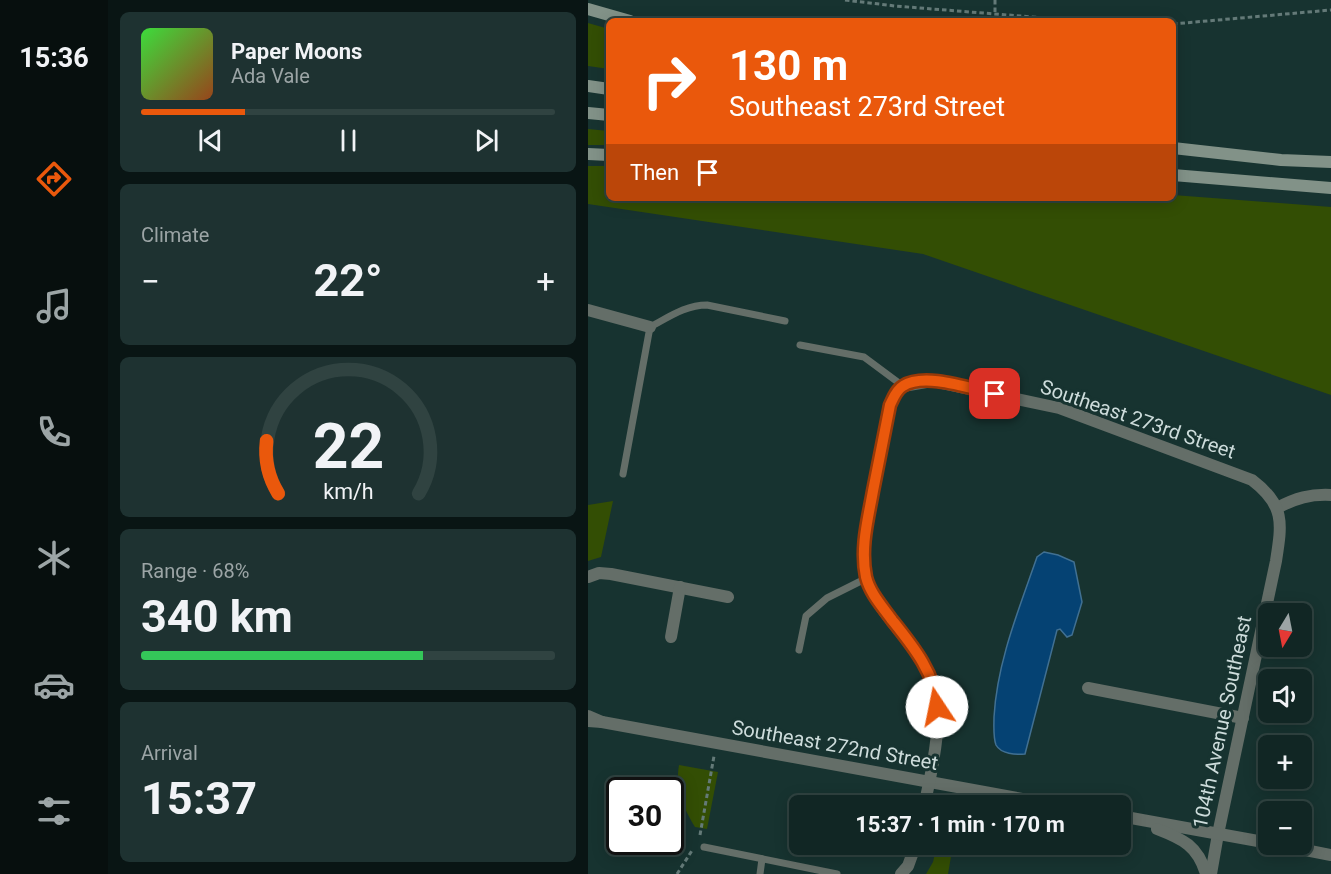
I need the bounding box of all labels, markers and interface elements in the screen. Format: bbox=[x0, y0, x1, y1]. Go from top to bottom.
text: Paper Moons bbox=[231, 39, 362, 64]
text: 130 m bbox=[729, 41, 848, 90]
text: 15:36 bbox=[19, 42, 89, 74]
icon: right bbox=[630, 42, 708, 120]
text: Ada Vale bbox=[231, 64, 310, 88]
text: Southeast 273rd Street bbox=[729, 91, 1005, 123]
icon: previous bbox=[194, 124, 227, 157]
icon: pause bbox=[332, 124, 365, 157]
icon: next bbox=[470, 124, 503, 157]
icon: arrive bbox=[691, 156, 724, 189]
icon: directions bbox=[33, 158, 75, 200]
text: Then bbox=[630, 160, 679, 185]
text: Climate bbox=[141, 223, 209, 247]
text: 22° bbox=[313, 254, 383, 307]
text: − bbox=[141, 262, 160, 301]
text: + bbox=[536, 262, 555, 301]
icon: music bbox=[33, 285, 75, 327]
pin bbox=[969, 368, 1020, 419]
street label: Southeast 273rd Street bbox=[1037, 374, 1239, 464]
icon: arrive bbox=[978, 377, 1011, 410]
text: 22 bbox=[312, 410, 384, 483]
icon: phone bbox=[33, 411, 75, 453]
text: km/h bbox=[323, 479, 373, 504]
icon: climate bbox=[33, 537, 75, 579]
text: Range · 68% bbox=[141, 559, 249, 583]
text: 340 km bbox=[141, 590, 293, 643]
north arrow bbox=[1258, 603, 1312, 657]
map controls bbox=[1258, 603, 1312, 855]
street label: 104th Avenue Southeast bbox=[1188, 613, 1256, 831]
icon: car bbox=[33, 664, 75, 706]
button: sound bbox=[1258, 669, 1312, 723]
position arrow bbox=[905, 675, 969, 739]
street label: Southeast 272nd Street bbox=[730, 715, 940, 775]
button: + bbox=[1258, 735, 1312, 789]
text: Arrival bbox=[141, 741, 198, 765]
text: 15:37 bbox=[141, 772, 257, 825]
speed limit sign: 30 bbox=[606, 777, 684, 855]
icon: filters bbox=[33, 790, 75, 832]
button: − bbox=[1258, 801, 1312, 855]
text: 15:37 · 1 min · 170 m bbox=[855, 812, 1065, 837]

